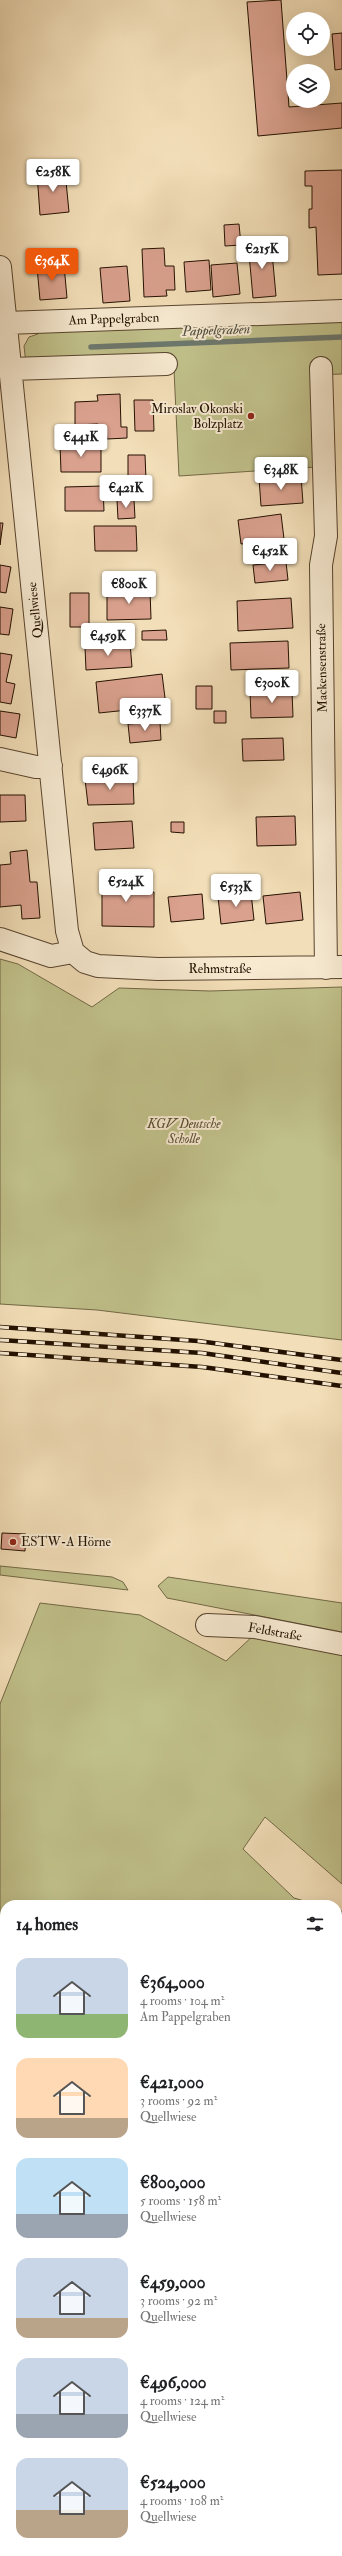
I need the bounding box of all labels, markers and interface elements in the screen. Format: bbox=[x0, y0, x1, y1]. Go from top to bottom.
map controls bbox=[286, 12, 330, 108]
button: locate bbox=[286, 12, 330, 56]
button: layers bbox=[286, 64, 330, 108]
pin: €258K bbox=[25, 159, 81, 193]
text: €258K bbox=[35, 164, 71, 180]
pin: €215K bbox=[234, 236, 290, 270]
text: €215K bbox=[245, 241, 279, 257]
pin: €364K bbox=[24, 248, 80, 282]
text: €364K bbox=[34, 253, 70, 269]
street label: Am Pappelgraben bbox=[67, 309, 160, 330]
water label: Pappelgraben bbox=[180, 320, 251, 340]
place label: Miroslav Okonski Bolzplatz bbox=[151, 401, 244, 433]
marker: Miroslav Okonski Bolzplatz bbox=[246, 411, 256, 421]
pin: €441K bbox=[53, 424, 109, 458]
text: €441K bbox=[63, 429, 99, 445]
pin: €348K bbox=[253, 457, 309, 491]
text: €348K bbox=[264, 462, 298, 478]
pin: €421K bbox=[98, 475, 154, 509]
text: €421K bbox=[109, 480, 143, 496]
pin: €452K bbox=[242, 538, 298, 572]
text: €452K bbox=[252, 543, 288, 559]
pin: €800K bbox=[101, 571, 157, 605]
text: €800K bbox=[111, 576, 147, 592]
street label: Quellwiese bbox=[24, 581, 46, 639]
pin: €459K bbox=[80, 623, 136, 657]
street label: Mackensenstraße bbox=[313, 623, 331, 713]
text: €459K bbox=[90, 628, 126, 644]
pin: €300K bbox=[244, 670, 300, 704]
text: €300K bbox=[254, 675, 290, 691]
pin: €337K bbox=[117, 698, 173, 732]
text: €337K bbox=[129, 703, 161, 719]
pin: €496K bbox=[82, 757, 138, 791]
text: €496K bbox=[92, 762, 128, 778]
pin: €524K bbox=[98, 869, 154, 903]
text: €524K bbox=[108, 874, 144, 890]
pin: €533K bbox=[208, 874, 264, 908]
text: €533K bbox=[220, 879, 252, 895]
street label: Rehmstraße bbox=[189, 961, 252, 977]
park label: KGV Deutsche Scholle bbox=[146, 1116, 221, 1147]
place label: ESTW-A Hörne bbox=[21, 1534, 111, 1550]
marker: ESTW-A Hörne bbox=[8, 1537, 18, 1547]
street label: Feldstraße bbox=[247, 1619, 304, 1645]
icon: filters bbox=[304, 1913, 326, 1935]
text: 14 homes bbox=[16, 1914, 78, 1935]
text: €364,000 bbox=[140, 1972, 205, 1993]
icon: home bbox=[48, 1974, 96, 2022]
text: 4 rooms · 104 m² bbox=[140, 1993, 224, 2009]
text: Am Pappelgraben bbox=[140, 2009, 231, 2025]
text: €421,000 bbox=[140, 2072, 204, 2093]
icon: home bbox=[48, 2074, 96, 2122]
text: 3 rooms · 92 m² bbox=[140, 2093, 217, 2109]
text: Quellwiese bbox=[140, 2109, 196, 2125]
text: €800,000 bbox=[140, 2172, 206, 2193]
icon: home bbox=[48, 2174, 96, 2222]
text: 5 rooms · 158 m² bbox=[140, 2193, 221, 2209]
text: Quellwiese bbox=[140, 2209, 196, 2225]
text: €459,000 bbox=[140, 2272, 205, 2293]
icon: home bbox=[48, 2274, 96, 2322]
text: 3 rooms · 92 m² bbox=[140, 2293, 217, 2309]
text: Quellwiese bbox=[140, 2309, 196, 2325]
text: €496,000 bbox=[140, 2372, 207, 2393]
icon: home bbox=[48, 2374, 96, 2422]
text: 4 rooms · 124 m² bbox=[140, 2393, 224, 2409]
text: Quellwiese bbox=[140, 2409, 196, 2425]
text: €524,000 bbox=[140, 2472, 206, 2493]
icon: home bbox=[48, 2474, 96, 2522]
text: 4 rooms · 108 m² bbox=[140, 2493, 223, 2509]
text: Quellwiese bbox=[140, 2509, 196, 2525]

